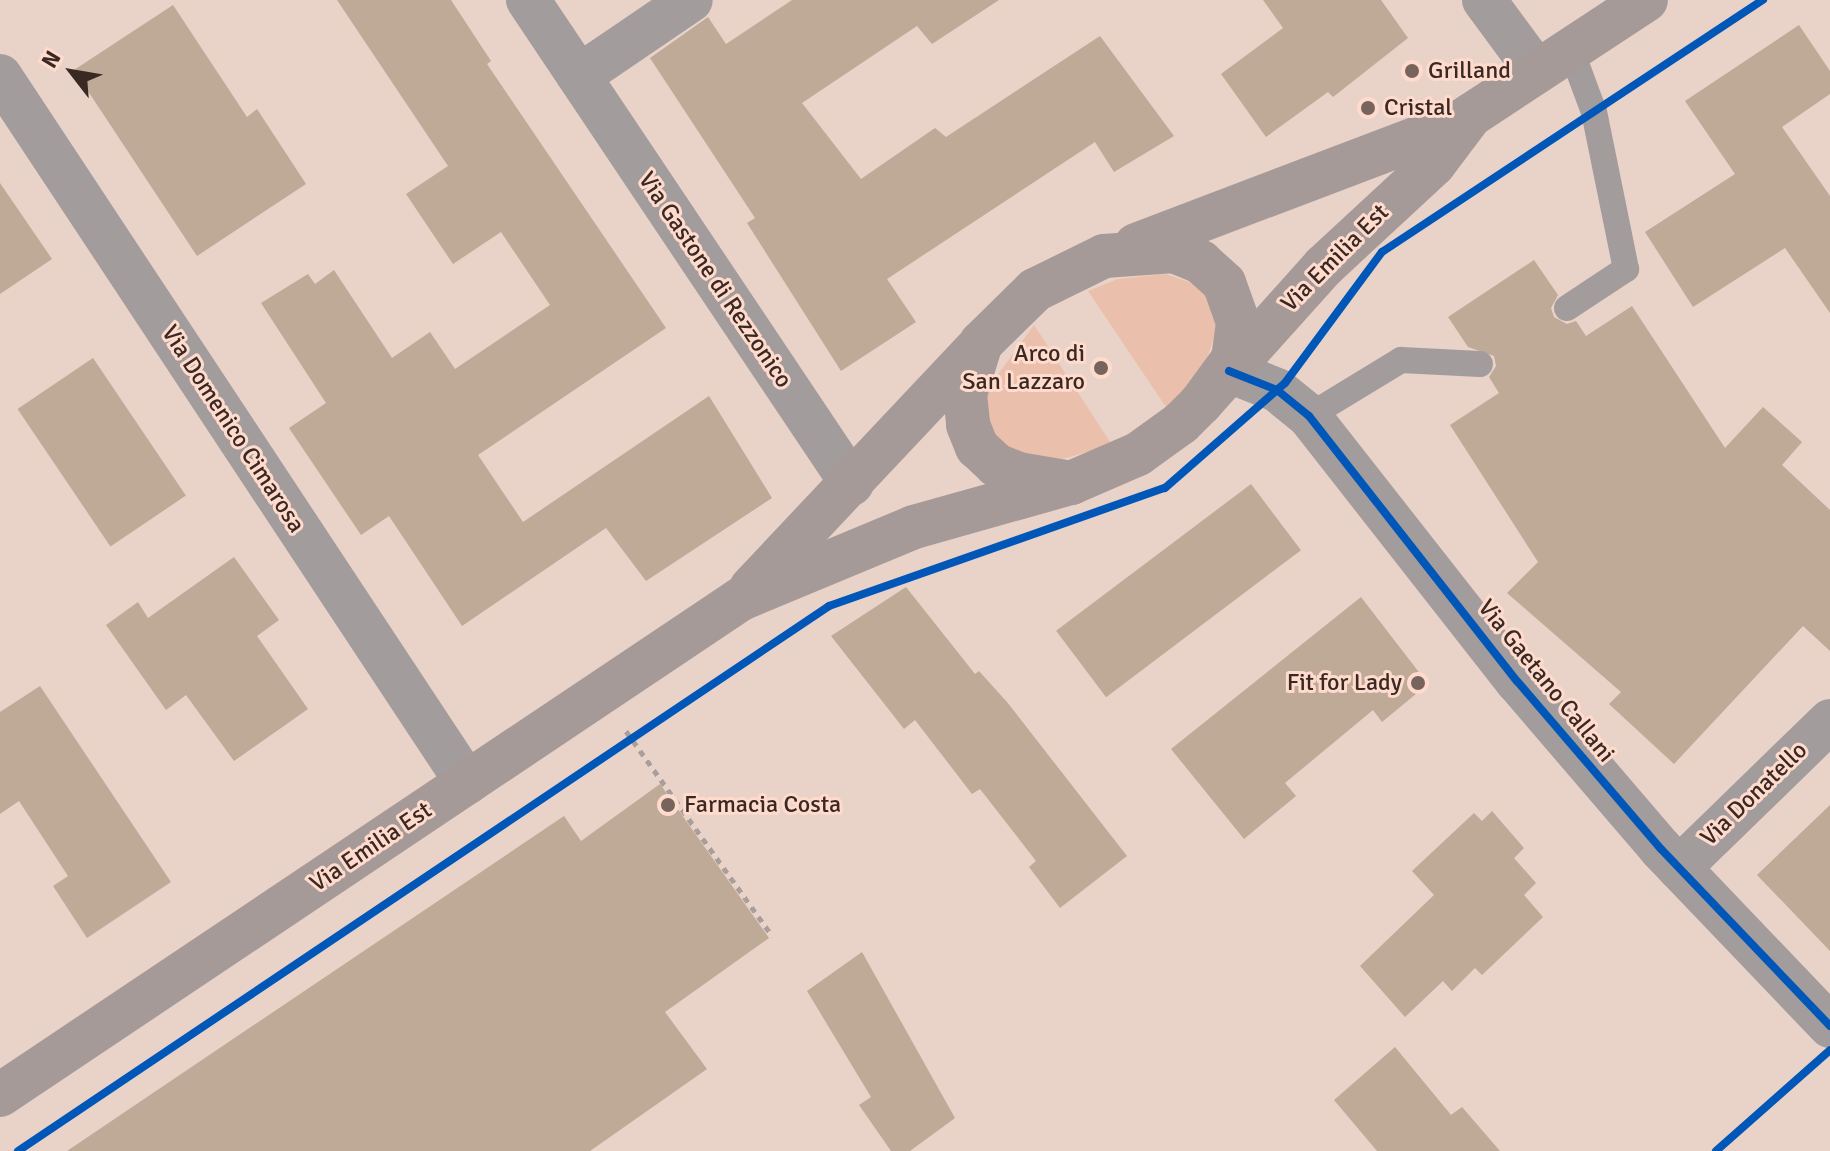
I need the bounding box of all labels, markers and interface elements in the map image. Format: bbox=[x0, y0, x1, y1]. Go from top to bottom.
north arrow bbox=[32, 32, 112, 112]
text: N bbox=[35, 46, 67, 73]
place label: Grilland bbox=[1428, 57, 1511, 85]
marker: Grilland bbox=[1403, 62, 1421, 80]
place label: Cristal bbox=[1384, 94, 1452, 122]
marker: Cristal bbox=[1359, 99, 1377, 117]
street label: Via Gastone di Rezzonico bbox=[632, 167, 798, 393]
street label: Via Emilia Est bbox=[1275, 198, 1395, 318]
street label: Via Domenico Cimarosa bbox=[155, 320, 311, 538]
place label: Arco di San Lazzaro bbox=[962, 340, 1085, 396]
marker: Arco di San Lazzaro bbox=[1092, 359, 1110, 377]
street label: Via Gaetano Callani bbox=[1472, 594, 1620, 768]
place label: Fit for Lady bbox=[1287, 669, 1402, 697]
marker: Fit for Lady bbox=[1409, 674, 1427, 692]
street label: Via Donatello bbox=[1695, 736, 1813, 852]
place label: Farmacia Costa bbox=[684, 791, 841, 819]
street label: Via Emilia Est bbox=[305, 796, 437, 898]
marker: Farmacia Costa bbox=[659, 796, 677, 814]

